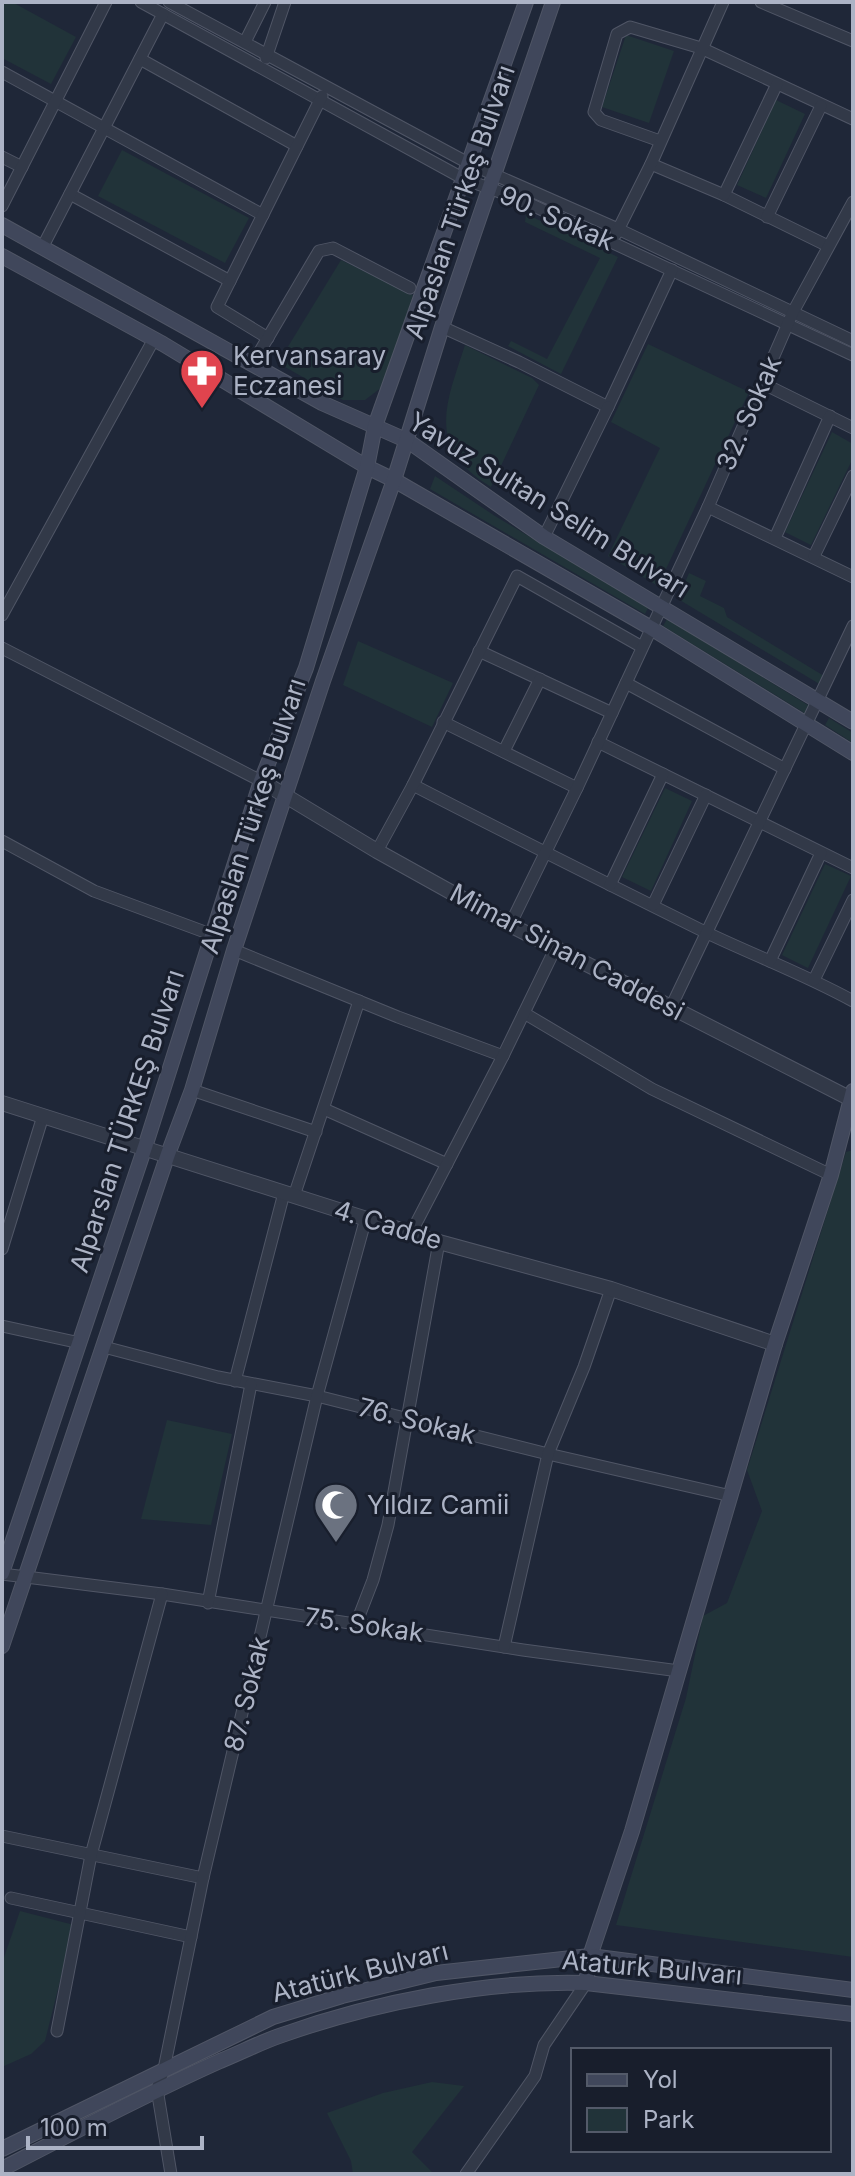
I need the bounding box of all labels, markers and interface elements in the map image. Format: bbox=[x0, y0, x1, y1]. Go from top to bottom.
street label: Alpaslan Türkeş Bulvarı bbox=[398, 61, 521, 343]
street label: 90. Sokak bbox=[495, 179, 619, 257]
place label: Kervansaray Eczanesi bbox=[233, 340, 386, 401]
pharmacy icon: Kervansaray Eczanesi bbox=[178, 347, 226, 410]
street label: 32. Sokak bbox=[710, 351, 788, 475]
street label: Yavuz Sultan Selim Bulvarı bbox=[403, 405, 695, 604]
street label: Alpaslan Türkeş Bulvarı bbox=[193, 674, 312, 957]
street label: Mimar Sinan Caddesi bbox=[445, 877, 690, 1026]
street label: Alparslan TÜRKEŞ Bulvarı bbox=[63, 966, 190, 1276]
street label: 4. Cadde bbox=[330, 1193, 446, 1256]
street label: 76. Sokak bbox=[355, 1391, 479, 1450]
mosque icon: Yıldız Camii bbox=[312, 1481, 360, 1544]
place label: Yıldız Camii bbox=[367, 1489, 509, 1520]
street label: 75. Sokak bbox=[303, 1601, 426, 1648]
street label: 87. Sokak bbox=[217, 1633, 276, 1755]
street label: Atatürk Bulvarı bbox=[268, 1935, 451, 2008]
street label: Ataturk Bulvarı bbox=[561, 1944, 743, 1991]
legend bbox=[571, 2048, 831, 2152]
text: Yol bbox=[643, 2065, 678, 2094]
scale bar bbox=[28, 2100, 202, 2150]
text: Park bbox=[643, 2105, 694, 2134]
text: 100 m bbox=[40, 2113, 108, 2142]

